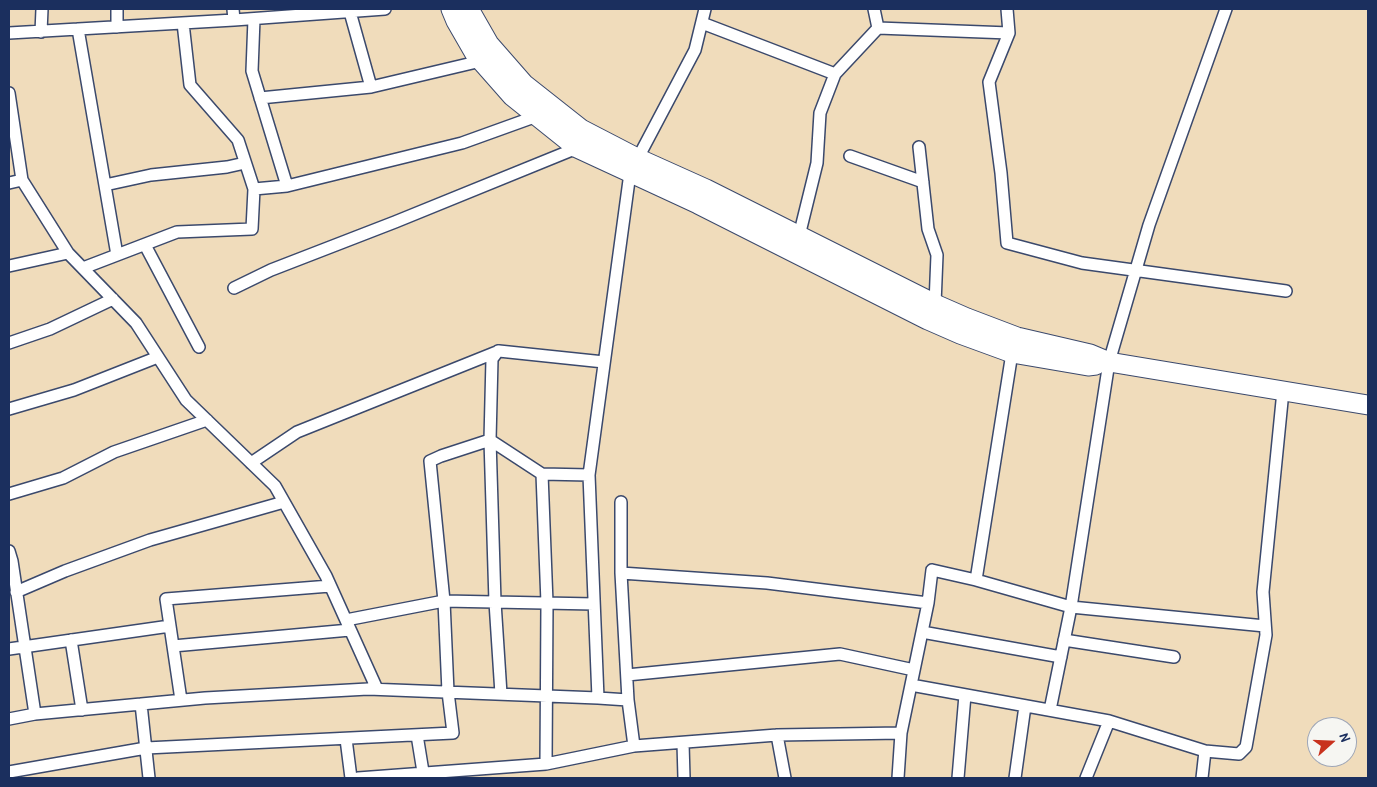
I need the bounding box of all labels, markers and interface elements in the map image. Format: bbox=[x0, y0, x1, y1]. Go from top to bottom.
north arrow bbox=[1307, 717, 1357, 767]
text: N bbox=[1335, 730, 1356, 744]

